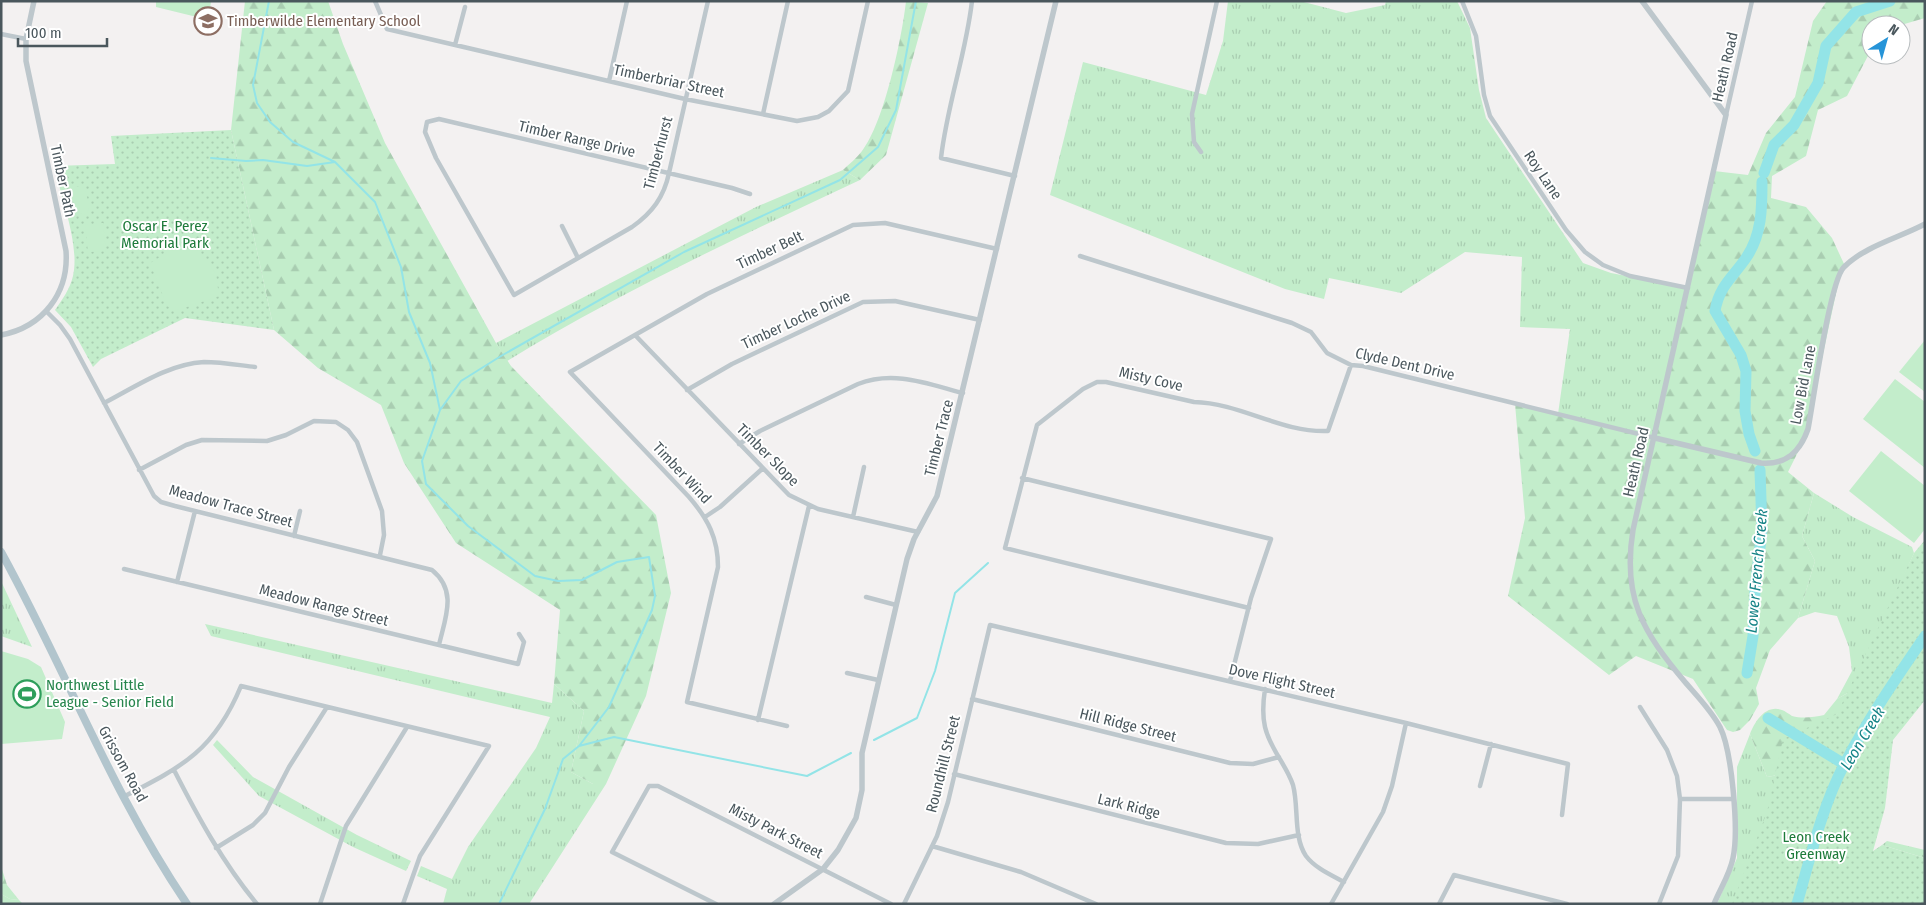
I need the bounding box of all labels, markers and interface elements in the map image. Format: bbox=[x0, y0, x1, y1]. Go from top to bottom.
school or university icon: Timberwilde Elementary School bbox=[193, 6, 223, 36]
place label: Timberwilde Elementary School bbox=[227, 12, 421, 30]
scale bar bbox=[18, 15, 106, 47]
north arrow bbox=[1861, 15, 1911, 65]
text: N bbox=[1885, 21, 1902, 39]
text: 100 m bbox=[25, 24, 62, 42]
street label: Heath Road bbox=[1708, 30, 1742, 104]
street label: Timberbriar Street bbox=[612, 60, 726, 102]
street label: Timberhurst bbox=[640, 114, 676, 192]
street label: Timber Range Drive bbox=[517, 117, 637, 161]
street label: Timber Path bbox=[47, 143, 79, 219]
street label: Roy Lane bbox=[1520, 147, 1566, 203]
park label: Oscar E. Perez Memorial Park bbox=[121, 217, 209, 252]
street label: Timber Belt bbox=[734, 227, 806, 273]
street label: Timber Loche Drive bbox=[739, 287, 853, 353]
street label: Clyde Dent Drive bbox=[1354, 344, 1456, 384]
street label: Low Bid Lane bbox=[1787, 344, 1819, 426]
street label: Misty Cove bbox=[1117, 363, 1185, 395]
street label: Timber Trace bbox=[921, 398, 957, 478]
street label: Timber Slope bbox=[733, 420, 803, 490]
street label: Heath Road bbox=[1619, 425, 1653, 499]
street label: Timber Wind bbox=[649, 439, 715, 507]
street label: Meadow Trace Street bbox=[167, 481, 295, 531]
water label: Lower French Creek bbox=[1742, 508, 1771, 634]
street label: Meadow Range Street bbox=[258, 580, 391, 630]
street label: Dove Flight Street bbox=[1227, 660, 1337, 702]
place label: Northwest Little League - Senior Field bbox=[46, 676, 174, 711]
sports icon: Northwest Little League - Senior Field bbox=[12, 679, 42, 709]
water label: Leon Creek bbox=[1836, 703, 1889, 773]
street label: Hill Ridge Street bbox=[1078, 704, 1178, 746]
street label: Roundhill Street bbox=[922, 713, 964, 815]
street label: Grissom Road bbox=[95, 723, 151, 805]
street label: Lark Ridge bbox=[1096, 790, 1162, 822]
street label: Misty Park Street bbox=[726, 800, 826, 862]
park label: Leon Creek Greenway bbox=[1782, 828, 1850, 863]

